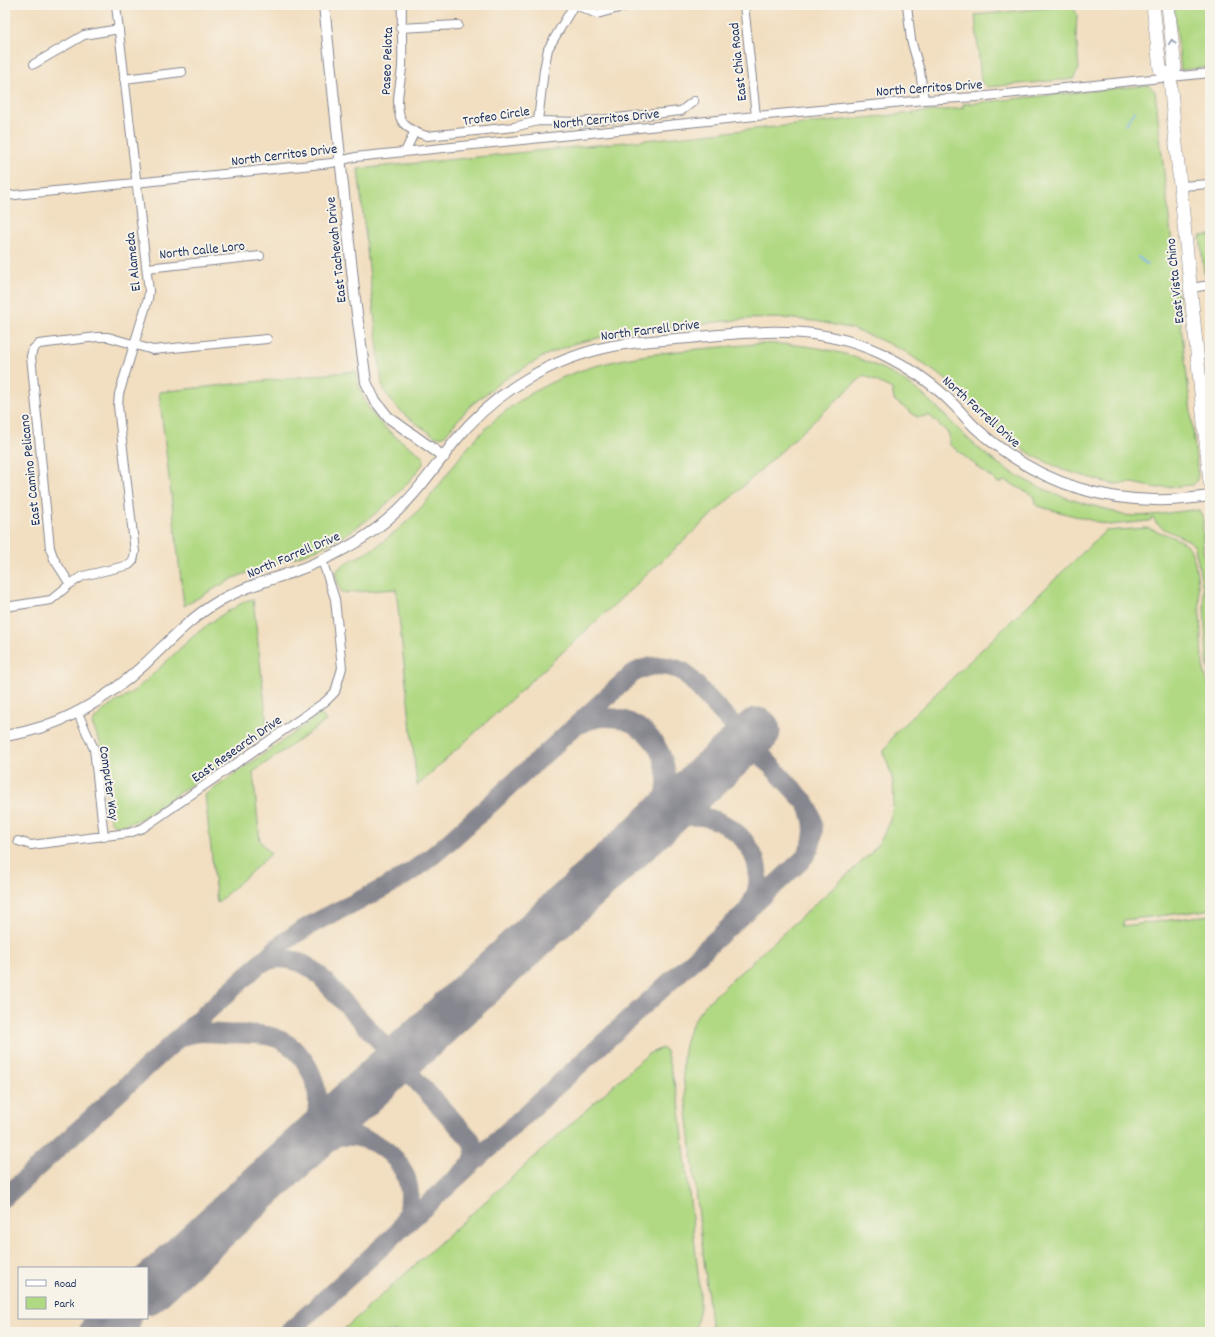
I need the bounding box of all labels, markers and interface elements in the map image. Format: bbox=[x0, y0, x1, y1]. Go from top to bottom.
street label: East Chia Road bbox=[725, 21, 753, 102]
street label: Paseo Pelota bbox=[377, 26, 399, 96]
one-way arrow bbox=[1168, 39, 1177, 45]
street label: North Cerritos Drive bbox=[875, 75, 983, 103]
street label: Trofeo Circle bbox=[461, 102, 531, 132]
street label: North Cerritos Drive bbox=[552, 104, 660, 136]
street label: North Cerritos Drive bbox=[230, 140, 338, 172]
street label: East Tachevah Drive bbox=[321, 196, 353, 304]
street label: El Alameda bbox=[121, 231, 147, 292]
street label: North Calle Loro bbox=[158, 237, 246, 265]
street label: East Vista Chino bbox=[1162, 237, 1190, 325]
street label: North Farrell Drive bbox=[600, 315, 701, 347]
street label: North Farrell Drive bbox=[937, 372, 1024, 453]
street label: East Camino Pelicano bbox=[15, 413, 47, 527]
street label: North Farrell Drive bbox=[244, 527, 343, 584]
street label: East Research Drive bbox=[188, 711, 286, 788]
street label: Computer Way bbox=[93, 745, 123, 822]
legend bbox=[18, 1267, 148, 1319]
text: Road bbox=[54, 1276, 76, 1293]
text: Park bbox=[54, 1296, 75, 1313]

